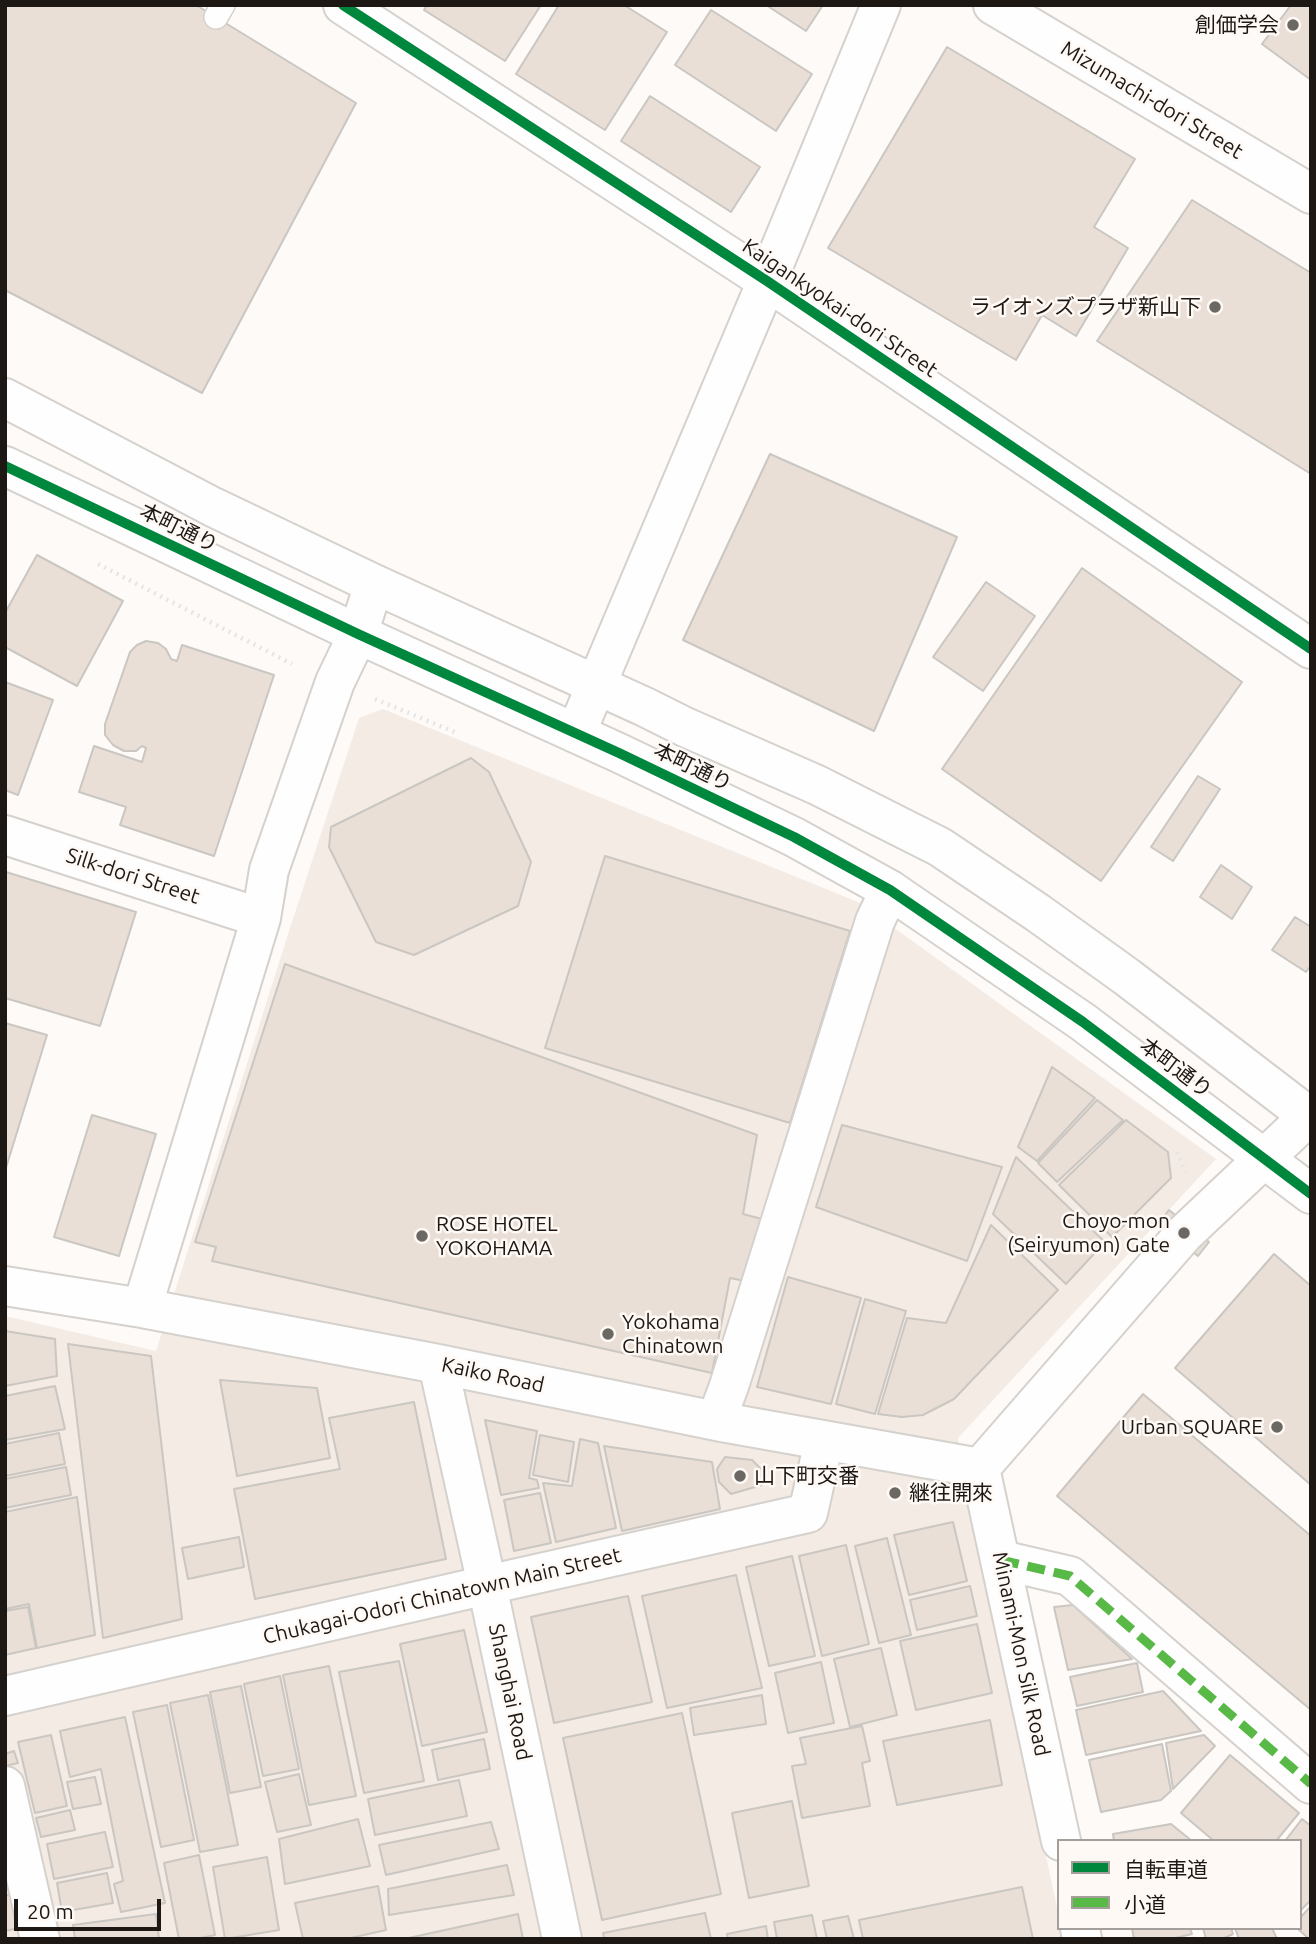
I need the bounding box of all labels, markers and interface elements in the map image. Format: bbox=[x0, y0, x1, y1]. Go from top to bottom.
place label: 創価学会 bbox=[1195, 12, 1279, 38]
marker: 創価学会 bbox=[1285, 17, 1301, 33]
street label: Mizumachi-dori Street bbox=[1056, 36, 1248, 164]
street label: Kaigankyokai-dori Street bbox=[738, 233, 942, 383]
place label: ライオンズプラザ新山下 bbox=[970, 294, 1201, 320]
marker: ライオンズプラザ新山下 bbox=[1207, 299, 1223, 315]
street label: 本町通り bbox=[136, 498, 222, 558]
street label: 本町通り bbox=[650, 737, 736, 797]
street label: Silk-dori Street bbox=[63, 843, 203, 909]
street label: 本町通り bbox=[1135, 1033, 1217, 1103]
place label: Choyo-mon (Seiryumon) Gate bbox=[1007, 1208, 1170, 1258]
place label: ROSE HOTEL YOKOHAMA bbox=[436, 1211, 558, 1261]
marker: Choyo-mon (Seiryumon) Gate bbox=[1176, 1225, 1192, 1241]
marker: ROSE HOTEL YOKOHAMA bbox=[414, 1228, 430, 1244]
place label: Yokohama Chinatown bbox=[622, 1309, 724, 1359]
marker: Yokohama Chinatown bbox=[600, 1326, 616, 1342]
street label: Kaiko Road bbox=[439, 1352, 547, 1398]
place label: Urban SQUARE bbox=[1121, 1414, 1263, 1440]
marker: Urban SQUARE bbox=[1269, 1419, 1285, 1435]
place label: 山下町交番 bbox=[754, 1463, 859, 1489]
marker: 山下町交番 bbox=[732, 1468, 748, 1484]
place label: 継往開來 bbox=[909, 1480, 993, 1506]
marker: 継往開來 bbox=[887, 1485, 903, 1501]
street label: Chukagai-Odori Chinatown Main Street bbox=[260, 1542, 624, 1650]
street label: Minami-Mon Silk Road bbox=[987, 1550, 1055, 1758]
street label: Shanghai Road bbox=[483, 1621, 537, 1763]
legend bbox=[1057, 1839, 1302, 1930]
text: 自転車道 bbox=[1124, 1857, 1208, 1881]
scale bar bbox=[18, 1884, 164, 1928]
text: 小道 bbox=[1124, 1892, 1166, 1916]
text: 20 m bbox=[27, 1899, 74, 1923]

